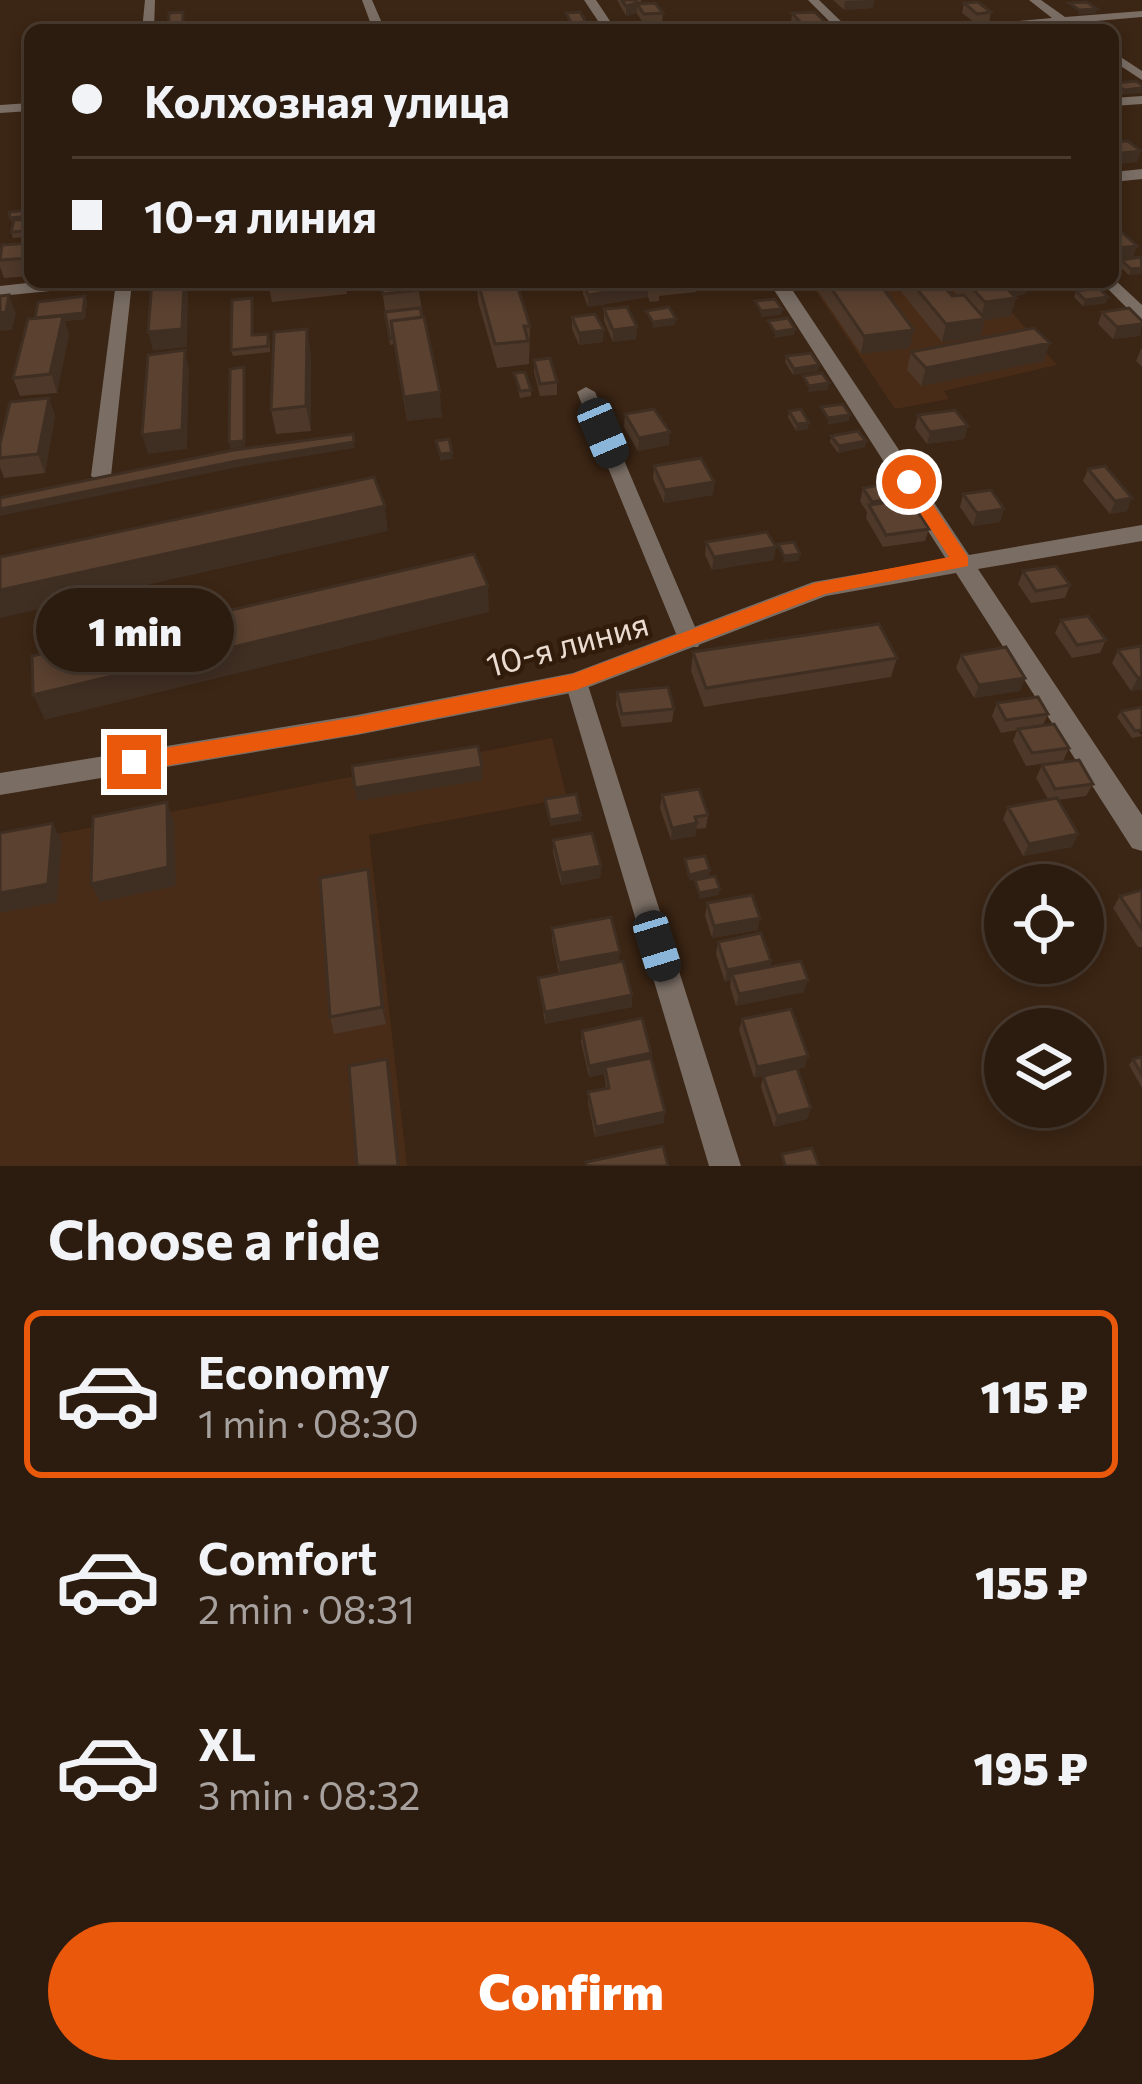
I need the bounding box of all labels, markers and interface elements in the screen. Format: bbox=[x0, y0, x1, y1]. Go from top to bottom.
text: Колхозная улица bbox=[144, 72, 510, 127]
text: 10-я линия bbox=[144, 187, 377, 242]
car bbox=[572, 393, 634, 473]
route start bbox=[882, 455, 936, 509]
callout: 1 min bbox=[35, 588, 233, 672]
street label: 10-я линия bbox=[481, 602, 653, 684]
text: 1 min bbox=[88, 606, 182, 654]
route end bbox=[107, 735, 161, 789]
map controls bbox=[984, 864, 1104, 1128]
button: locate bbox=[984, 864, 1104, 984]
car bbox=[629, 906, 685, 986]
button: layers bbox=[984, 1008, 1104, 1128]
text: Choose a ride bbox=[48, 1205, 380, 1271]
icon: car bbox=[54, 1340, 162, 1448]
text: Economy bbox=[198, 1343, 390, 1398]
text: 115 ₽ bbox=[981, 1367, 1088, 1422]
text: 1 min · 08:30 bbox=[198, 1398, 419, 1446]
icon: car bbox=[54, 1526, 162, 1634]
text: Comfort bbox=[198, 1529, 377, 1584]
text: 155 ₽ bbox=[975, 1553, 1088, 1608]
text: 2 min · 08:31 bbox=[198, 1584, 415, 1632]
icon: car bbox=[54, 1712, 162, 1820]
text: XL bbox=[198, 1715, 256, 1770]
text: 195 ₽ bbox=[974, 1739, 1088, 1794]
text: 3 min · 08:32 bbox=[198, 1770, 420, 1818]
button: Confirm bbox=[48, 1922, 1094, 2060]

